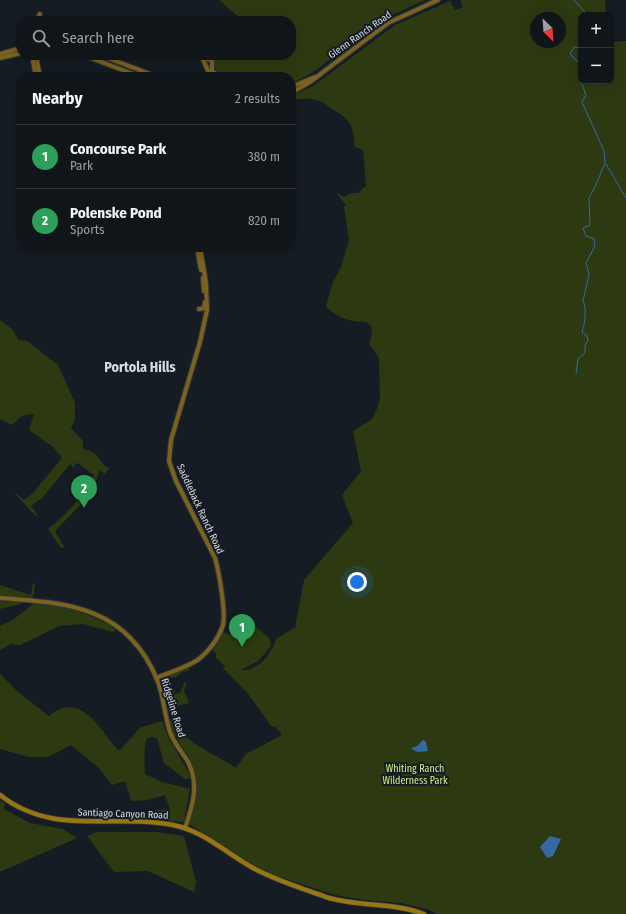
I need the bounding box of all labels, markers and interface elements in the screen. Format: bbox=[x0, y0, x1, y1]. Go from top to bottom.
street label: Glenn Ranch Road bbox=[326, 9, 394, 61]
north arrow bbox=[530, 12, 566, 48]
map controls bbox=[578, 12, 614, 84]
button: + bbox=[578, 12, 614, 48]
search box bbox=[16, 16, 296, 60]
icon: search bbox=[30, 27, 52, 49]
text: Search here bbox=[62, 29, 134, 47]
button: − bbox=[578, 48, 614, 84]
text: Nearby bbox=[32, 88, 83, 109]
text: 2 results bbox=[235, 91, 280, 106]
text: Concourse Park bbox=[70, 140, 166, 158]
text: 1 bbox=[42, 149, 48, 164]
text: 380 m bbox=[248, 149, 280, 164]
text: Park bbox=[70, 158, 93, 173]
text: Polenske Pond bbox=[70, 204, 162, 222]
text: 2 bbox=[42, 213, 48, 228]
text: 820 m bbox=[248, 213, 280, 228]
text: Sports bbox=[70, 222, 105, 237]
district label: Portola Hills bbox=[104, 359, 176, 376]
street label: Saddleback Ranch Road bbox=[174, 462, 226, 556]
pin: 2 bbox=[71, 475, 97, 508]
your location bbox=[347, 572, 367, 592]
pin: 1 bbox=[229, 614, 255, 647]
street label: Ridgeline Road bbox=[158, 677, 188, 739]
park label: Whiting Ranch Wilderness Park bbox=[382, 763, 448, 787]
street label: Santiago Canyon Road bbox=[77, 806, 169, 822]

